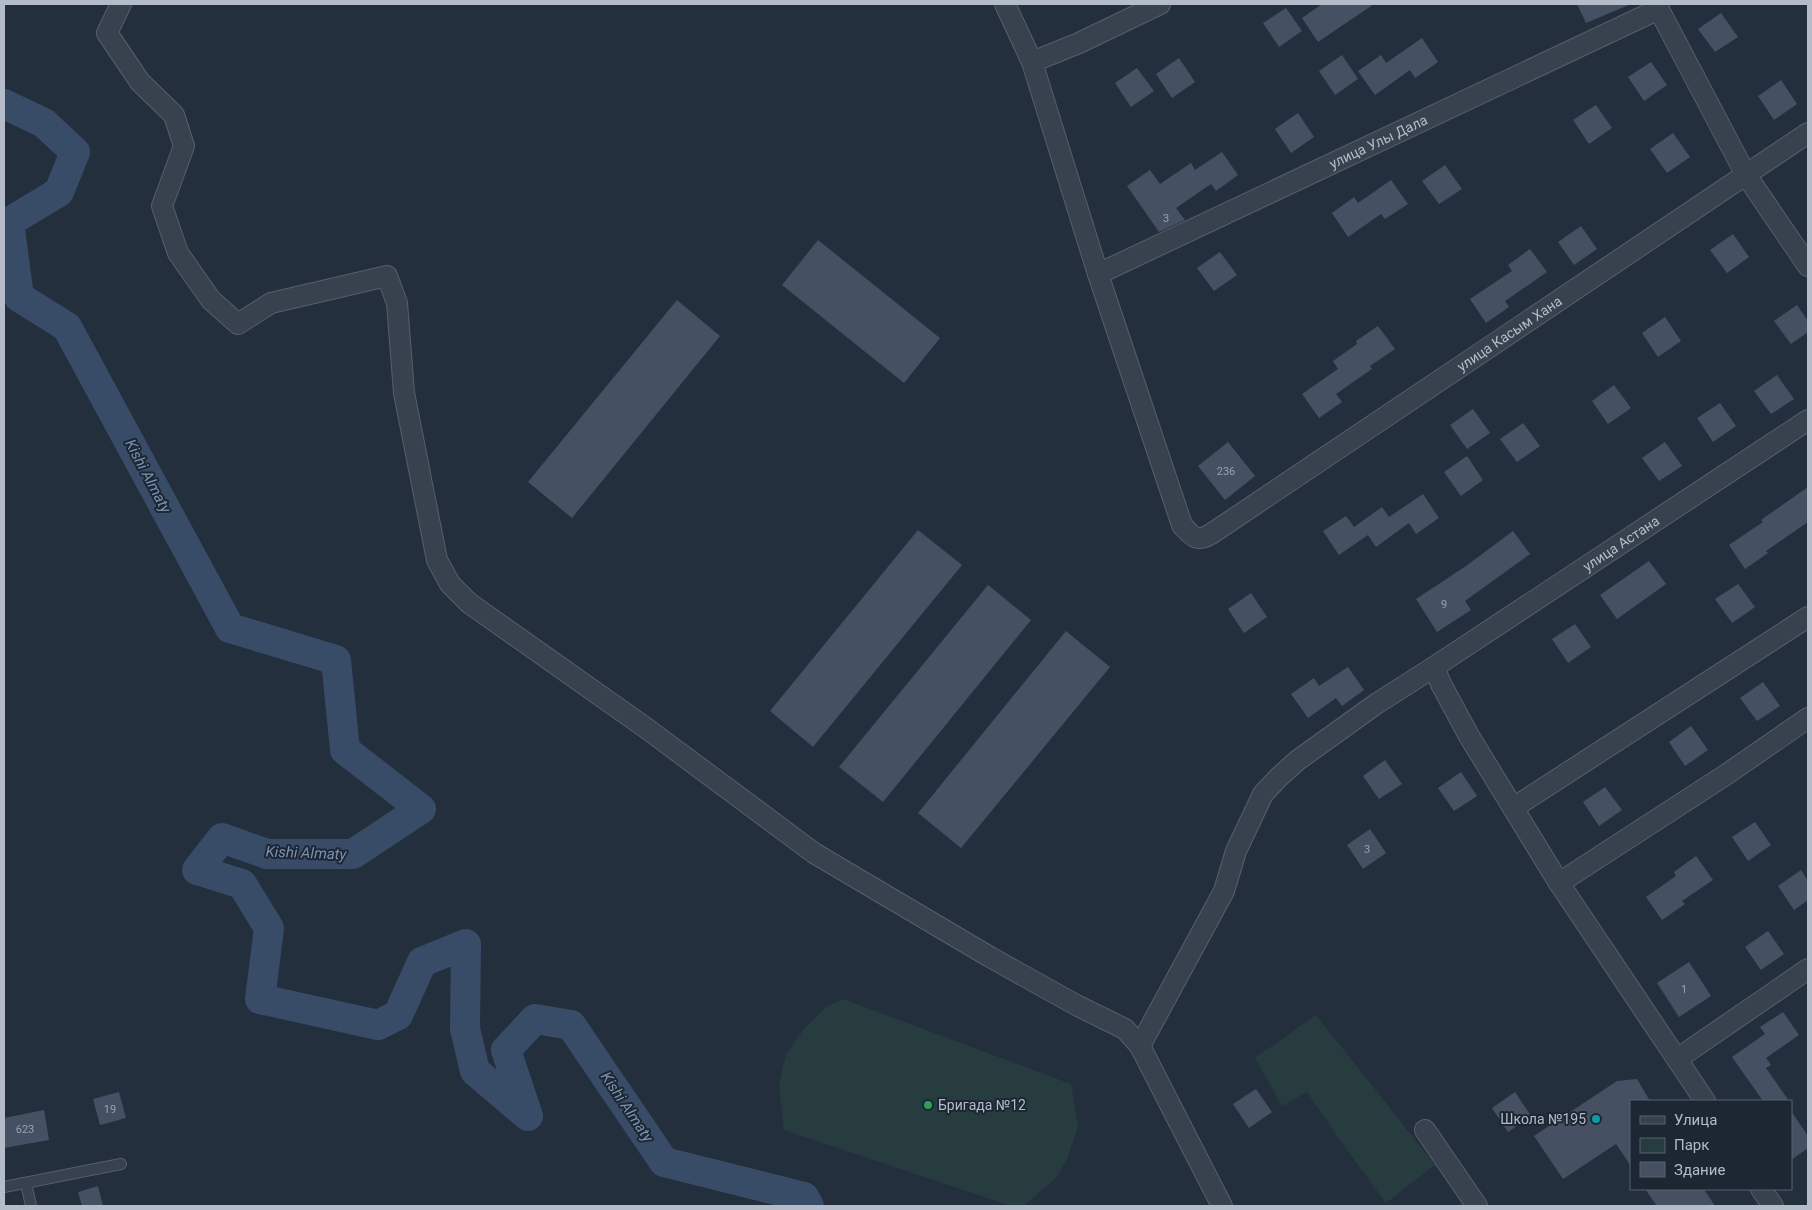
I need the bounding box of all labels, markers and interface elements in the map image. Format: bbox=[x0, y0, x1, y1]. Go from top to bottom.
street label: улица Улы Дала bbox=[1327, 112, 1430, 172]
house number: 3 bbox=[1163, 212, 1169, 225]
street label: улица Касым Хана bbox=[1454, 293, 1565, 374]
water label: Kіshі Almaty bbox=[121, 436, 175, 517]
house number: 236 bbox=[1217, 465, 1235, 478]
street label: улица Астана bbox=[1580, 512, 1662, 574]
house number: 9 bbox=[1441, 598, 1447, 611]
water label: Kіshі Almaty bbox=[265, 843, 348, 863]
house number: 3 bbox=[1364, 843, 1370, 856]
house number: 1 bbox=[1681, 983, 1687, 996]
water label: Kіshі Almaty bbox=[597, 1068, 658, 1146]
place label: Бригада №12 bbox=[938, 1097, 1026, 1113]
marker: Бригада №12 bbox=[922, 1099, 934, 1111]
legend bbox=[1630, 1100, 1792, 1190]
house number: 19 bbox=[104, 1103, 116, 1116]
place label: Школа №195 bbox=[1500, 1111, 1586, 1127]
text: Улица bbox=[1674, 1111, 1717, 1129]
marker: Школа №195 bbox=[1590, 1113, 1602, 1125]
house number: 623 bbox=[16, 1123, 34, 1136]
text: Парк bbox=[1674, 1136, 1709, 1154]
text: Здание bbox=[1674, 1161, 1725, 1179]

